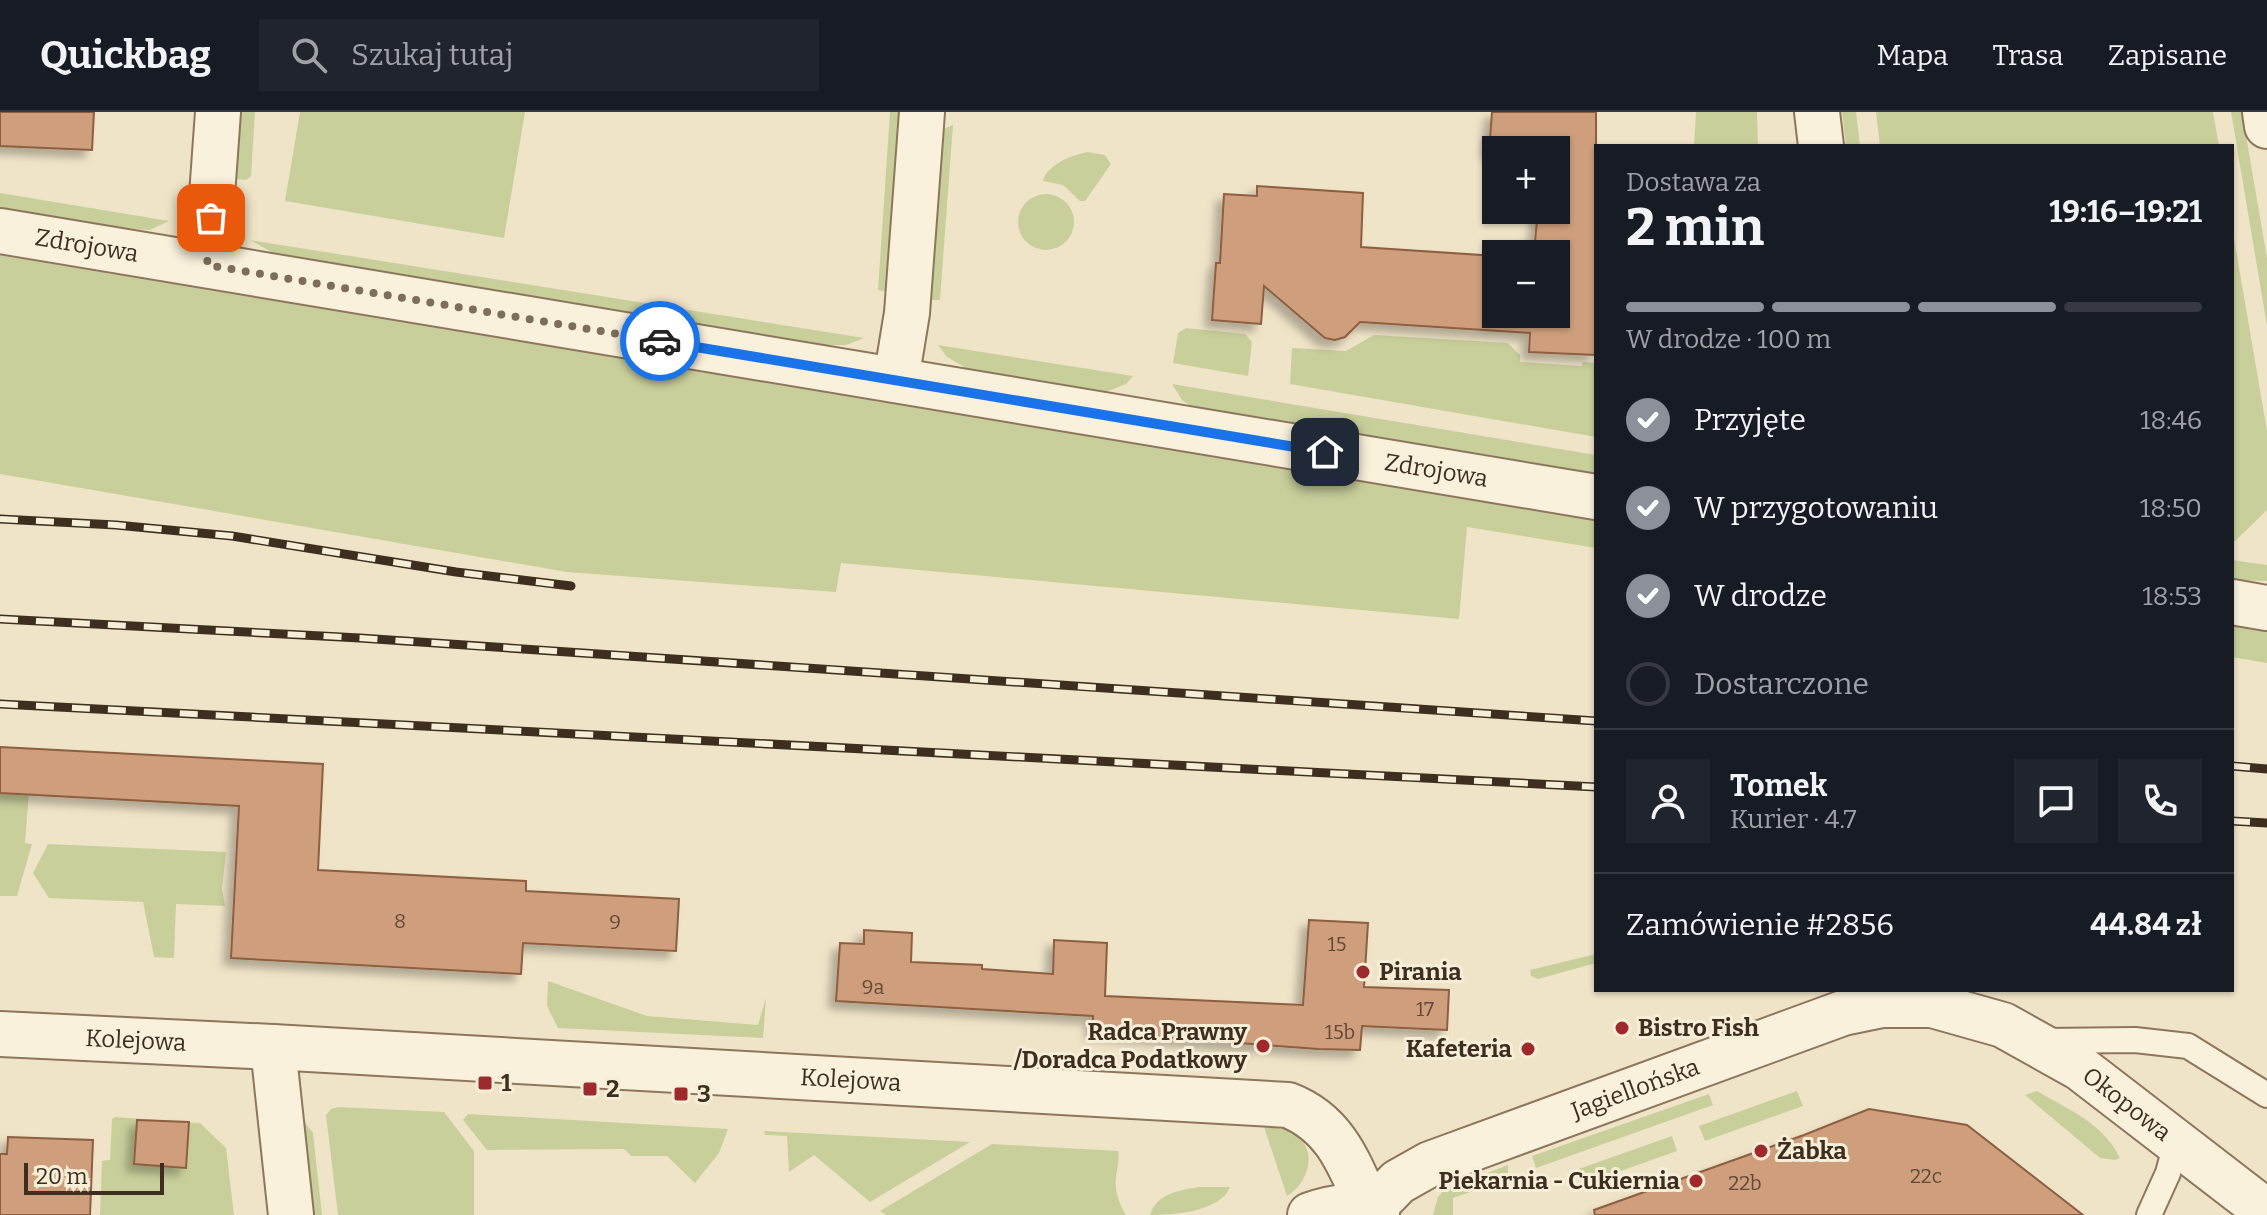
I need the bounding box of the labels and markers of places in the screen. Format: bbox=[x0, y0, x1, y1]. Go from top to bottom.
pin bbox=[177, 184, 245, 252]
pin bbox=[1291, 418, 1359, 486]
place label: Pirania bbox=[1379, 958, 1462, 986]
marker: Pirania bbox=[1354, 963, 1372, 981]
place label: Bistro Fish bbox=[1638, 1014, 1759, 1042]
place label: Radca Prawny /Doradca Podatkowy bbox=[1013, 1018, 1248, 1074]
marker: Bistro Fish bbox=[1613, 1019, 1631, 1037]
place label: Kafeteria bbox=[1406, 1035, 1513, 1063]
marker: Radca Prawny /Doradca Podatkowy bbox=[1254, 1037, 1272, 1055]
marker: Kafeteria bbox=[1519, 1040, 1537, 1058]
place label: 1 bbox=[501, 1069, 512, 1097]
marker: 1 bbox=[476, 1074, 494, 1092]
place label: 2 bbox=[606, 1075, 620, 1103]
marker: 2 bbox=[581, 1080, 599, 1098]
place label: 3 bbox=[697, 1080, 711, 1108]
marker: 3 bbox=[672, 1085, 690, 1103]
place label: Żabka bbox=[1777, 1137, 1847, 1165]
marker: Żabka bbox=[1752, 1142, 1770, 1160]
place label: Piekarnia - Cukiernia bbox=[1439, 1167, 1681, 1195]
marker: Piekarnia - Cukiernia bbox=[1687, 1172, 1705, 1190]

